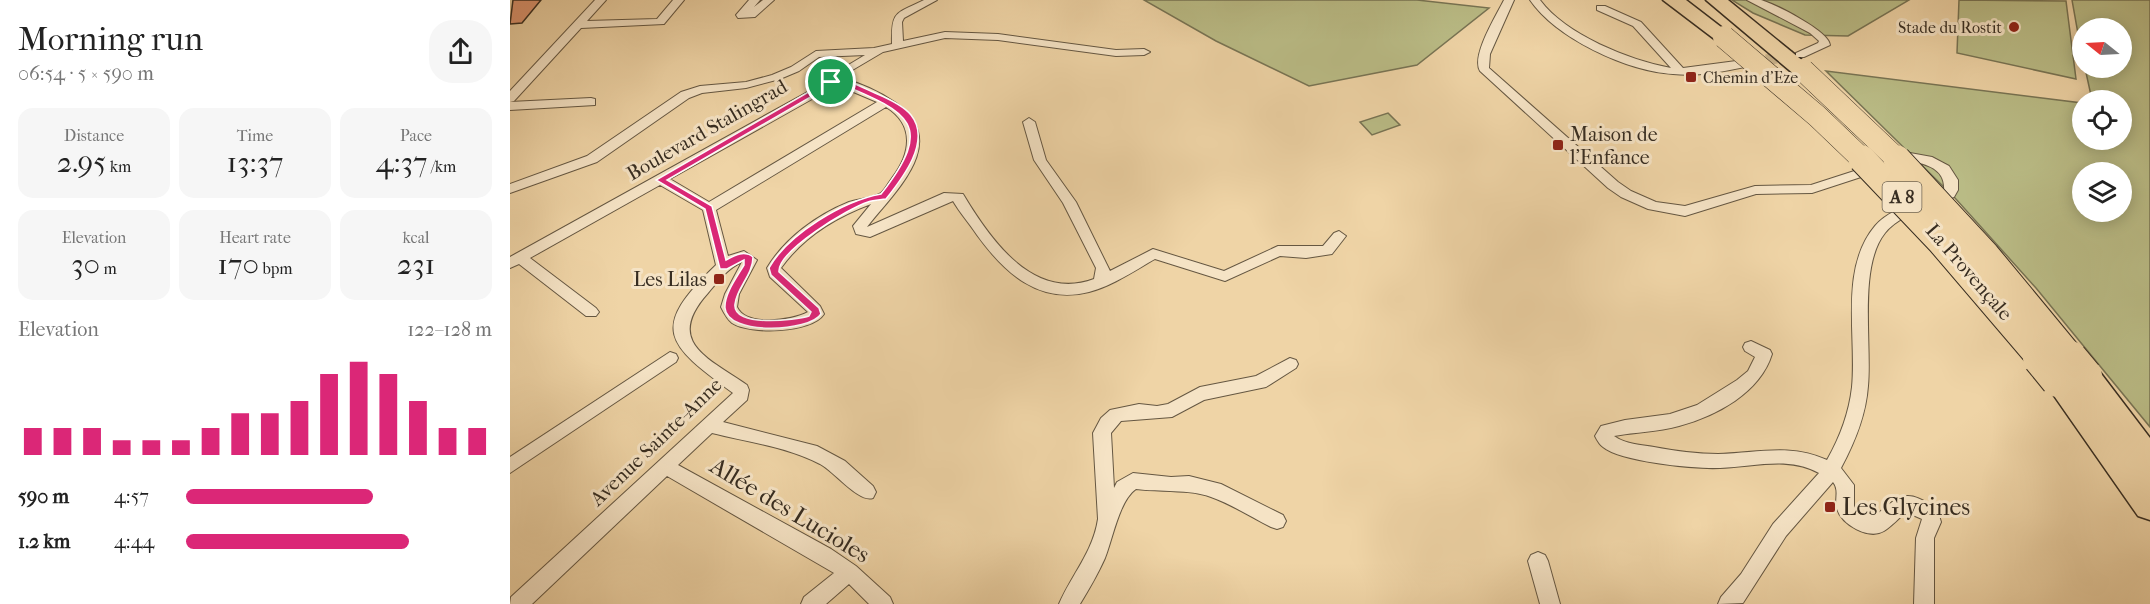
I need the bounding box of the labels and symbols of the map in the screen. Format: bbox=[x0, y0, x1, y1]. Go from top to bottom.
place label: Stade du Rostit bbox=[1898, 18, 2002, 37]
north arrow bbox=[2072, 18, 2132, 78]
marker: Stade du Rostit bbox=[2007, 20, 2021, 34]
pin bbox=[805, 56, 856, 107]
place label: Chemin d'Eze bbox=[1703, 68, 1798, 87]
marker: Chemin d'Eze bbox=[1684, 70, 1698, 84]
street label: Boulevard Stalingrad bbox=[623, 74, 792, 185]
place label: Maison de l’Enfance bbox=[1569, 123, 1658, 169]
marker: Maison de l’Enfance bbox=[1551, 138, 1565, 152]
road number: A 8 bbox=[1882, 182, 1922, 212]
street label: La Provençale bbox=[1921, 219, 2017, 325]
place label: Les Lilas bbox=[633, 268, 707, 291]
marker: Les Lilas bbox=[712, 272, 726, 286]
street label: Avenue Sainte-Anne bbox=[585, 373, 727, 511]
street label: Allée des Lucioles bbox=[704, 451, 875, 569]
place label: Les Glycines bbox=[1842, 493, 1970, 521]
marker: Les Glycines bbox=[1823, 500, 1837, 514]

